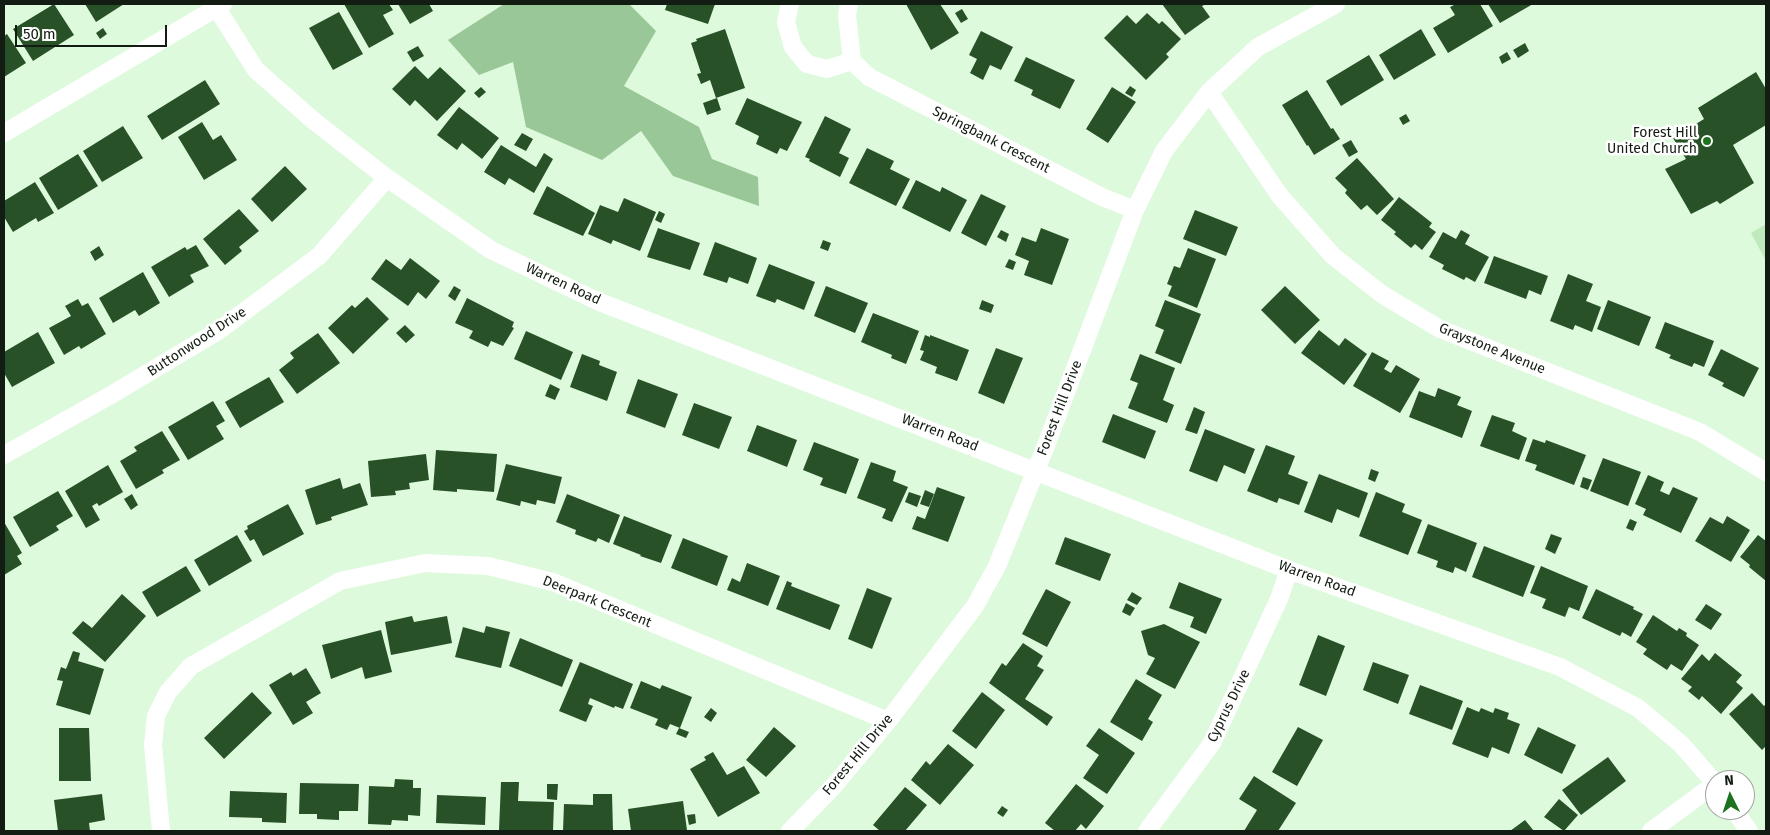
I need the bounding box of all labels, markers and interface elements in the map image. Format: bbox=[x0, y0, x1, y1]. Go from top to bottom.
scale bar bbox=[18, 15, 170, 47]
text: 50 m bbox=[23, 25, 56, 43]
street label: Springbank Crescent bbox=[929, 103, 1053, 177]
place label: Forest Hill United Church bbox=[1607, 125, 1697, 158]
marker: Forest Hill United Church bbox=[1701, 135, 1713, 147]
street label: Warren Road bbox=[523, 259, 603, 309]
street label: Buttonwood Drive bbox=[145, 304, 249, 380]
street label: Graystone Avenue bbox=[1436, 320, 1548, 378]
street label: Forest Hill Drive bbox=[1034, 358, 1086, 458]
street label: Warren Road bbox=[899, 411, 981, 455]
street label: Warren Road bbox=[1276, 557, 1358, 601]
street label: Deerpark Crescent bbox=[540, 573, 654, 631]
street label: Cyprus Drive bbox=[1204, 667, 1254, 745]
street label: Forest Hill Drive bbox=[819, 711, 897, 799]
north arrow bbox=[1705, 770, 1755, 820]
text: N bbox=[1724, 772, 1734, 789]

